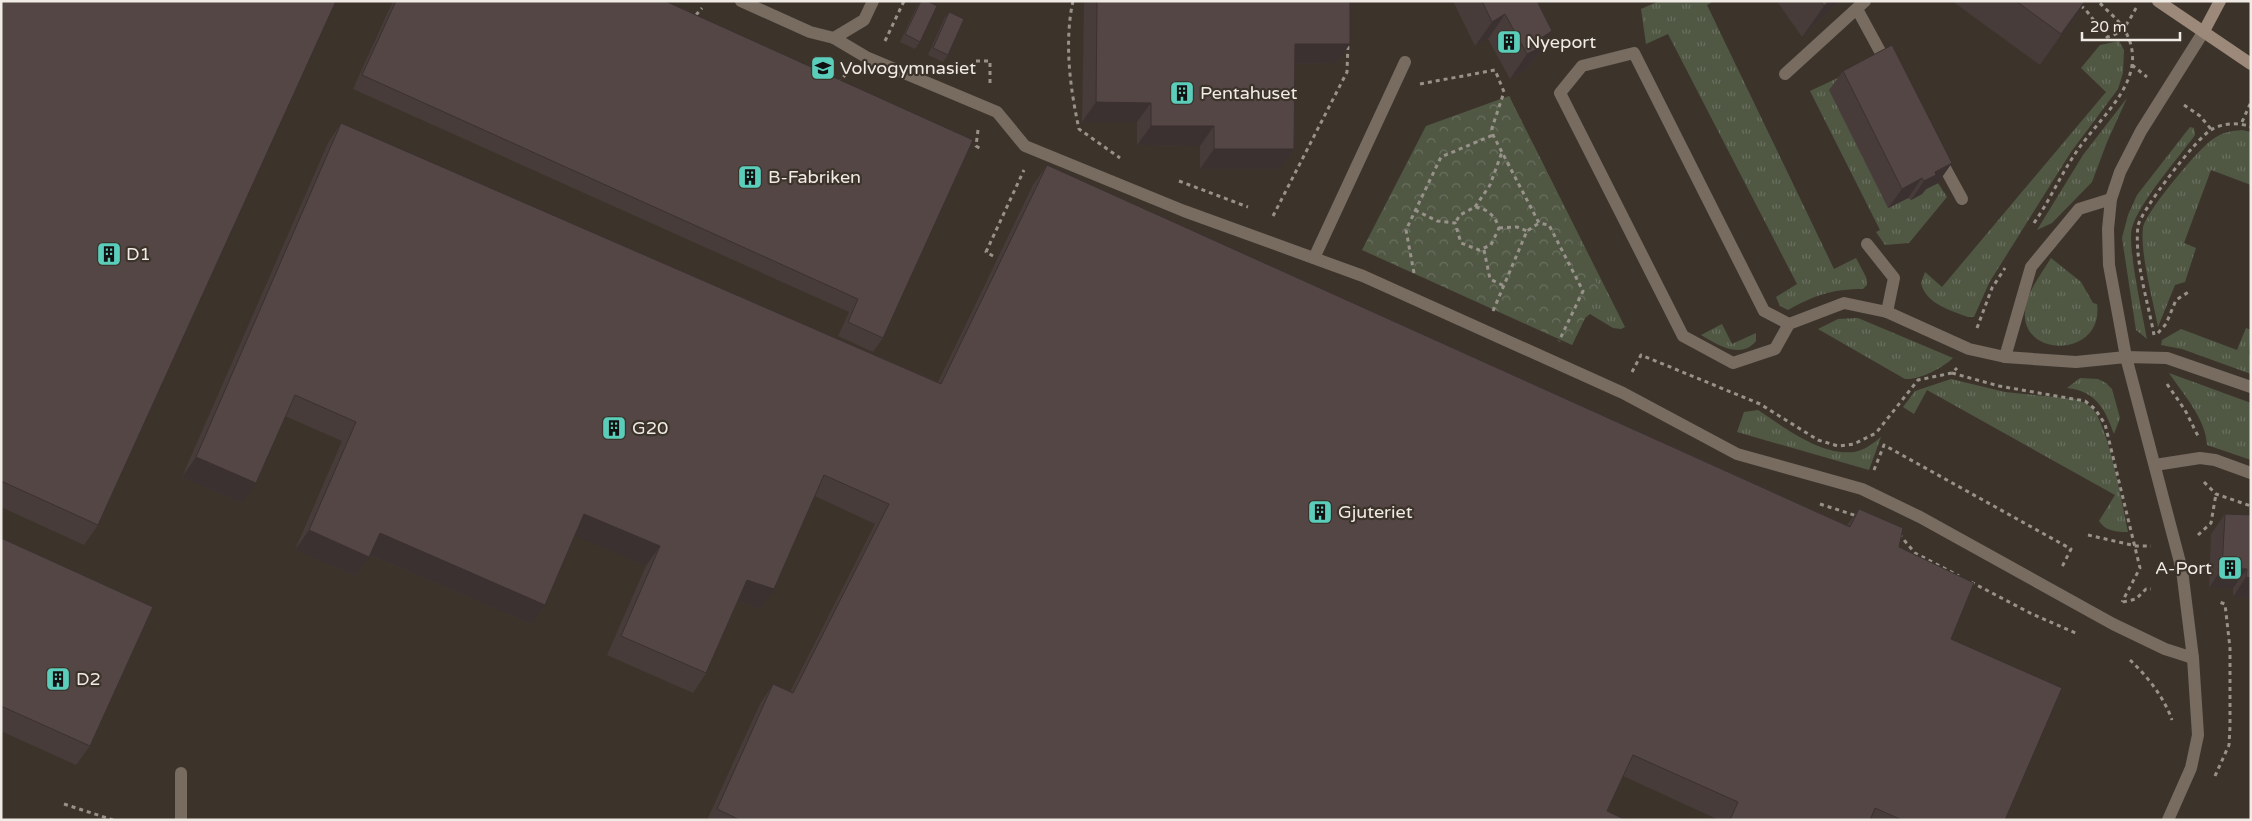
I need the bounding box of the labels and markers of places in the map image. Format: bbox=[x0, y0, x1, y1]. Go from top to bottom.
building icon: Nyeport bbox=[1496, 29, 1522, 55]
place label: Nyeport bbox=[1526, 31, 1596, 53]
school or university icon: Volvogymnasiet bbox=[810, 55, 836, 81]
place label: Volvogymnasiet bbox=[840, 57, 976, 79]
building icon: Pentahuset bbox=[1169, 80, 1195, 106]
place label: Pentahuset bbox=[1200, 82, 1297, 104]
building icon: B-Fabriken bbox=[737, 164, 763, 190]
place label: B-Fabriken bbox=[768, 166, 861, 188]
building icon: D1 bbox=[96, 241, 122, 267]
place label: D1 bbox=[126, 243, 151, 265]
building icon: G20 bbox=[601, 415, 627, 441]
place label: G20 bbox=[632, 417, 668, 439]
building icon: Gjuteriet bbox=[1307, 499, 1333, 525]
place label: Gjuteriet bbox=[1338, 501, 1413, 523]
building icon: A-Port bbox=[2217, 555, 2243, 581]
place label: A-Port bbox=[2155, 557, 2212, 579]
building icon: D2 bbox=[45, 666, 71, 692]
place label: D2 bbox=[76, 668, 101, 690]

